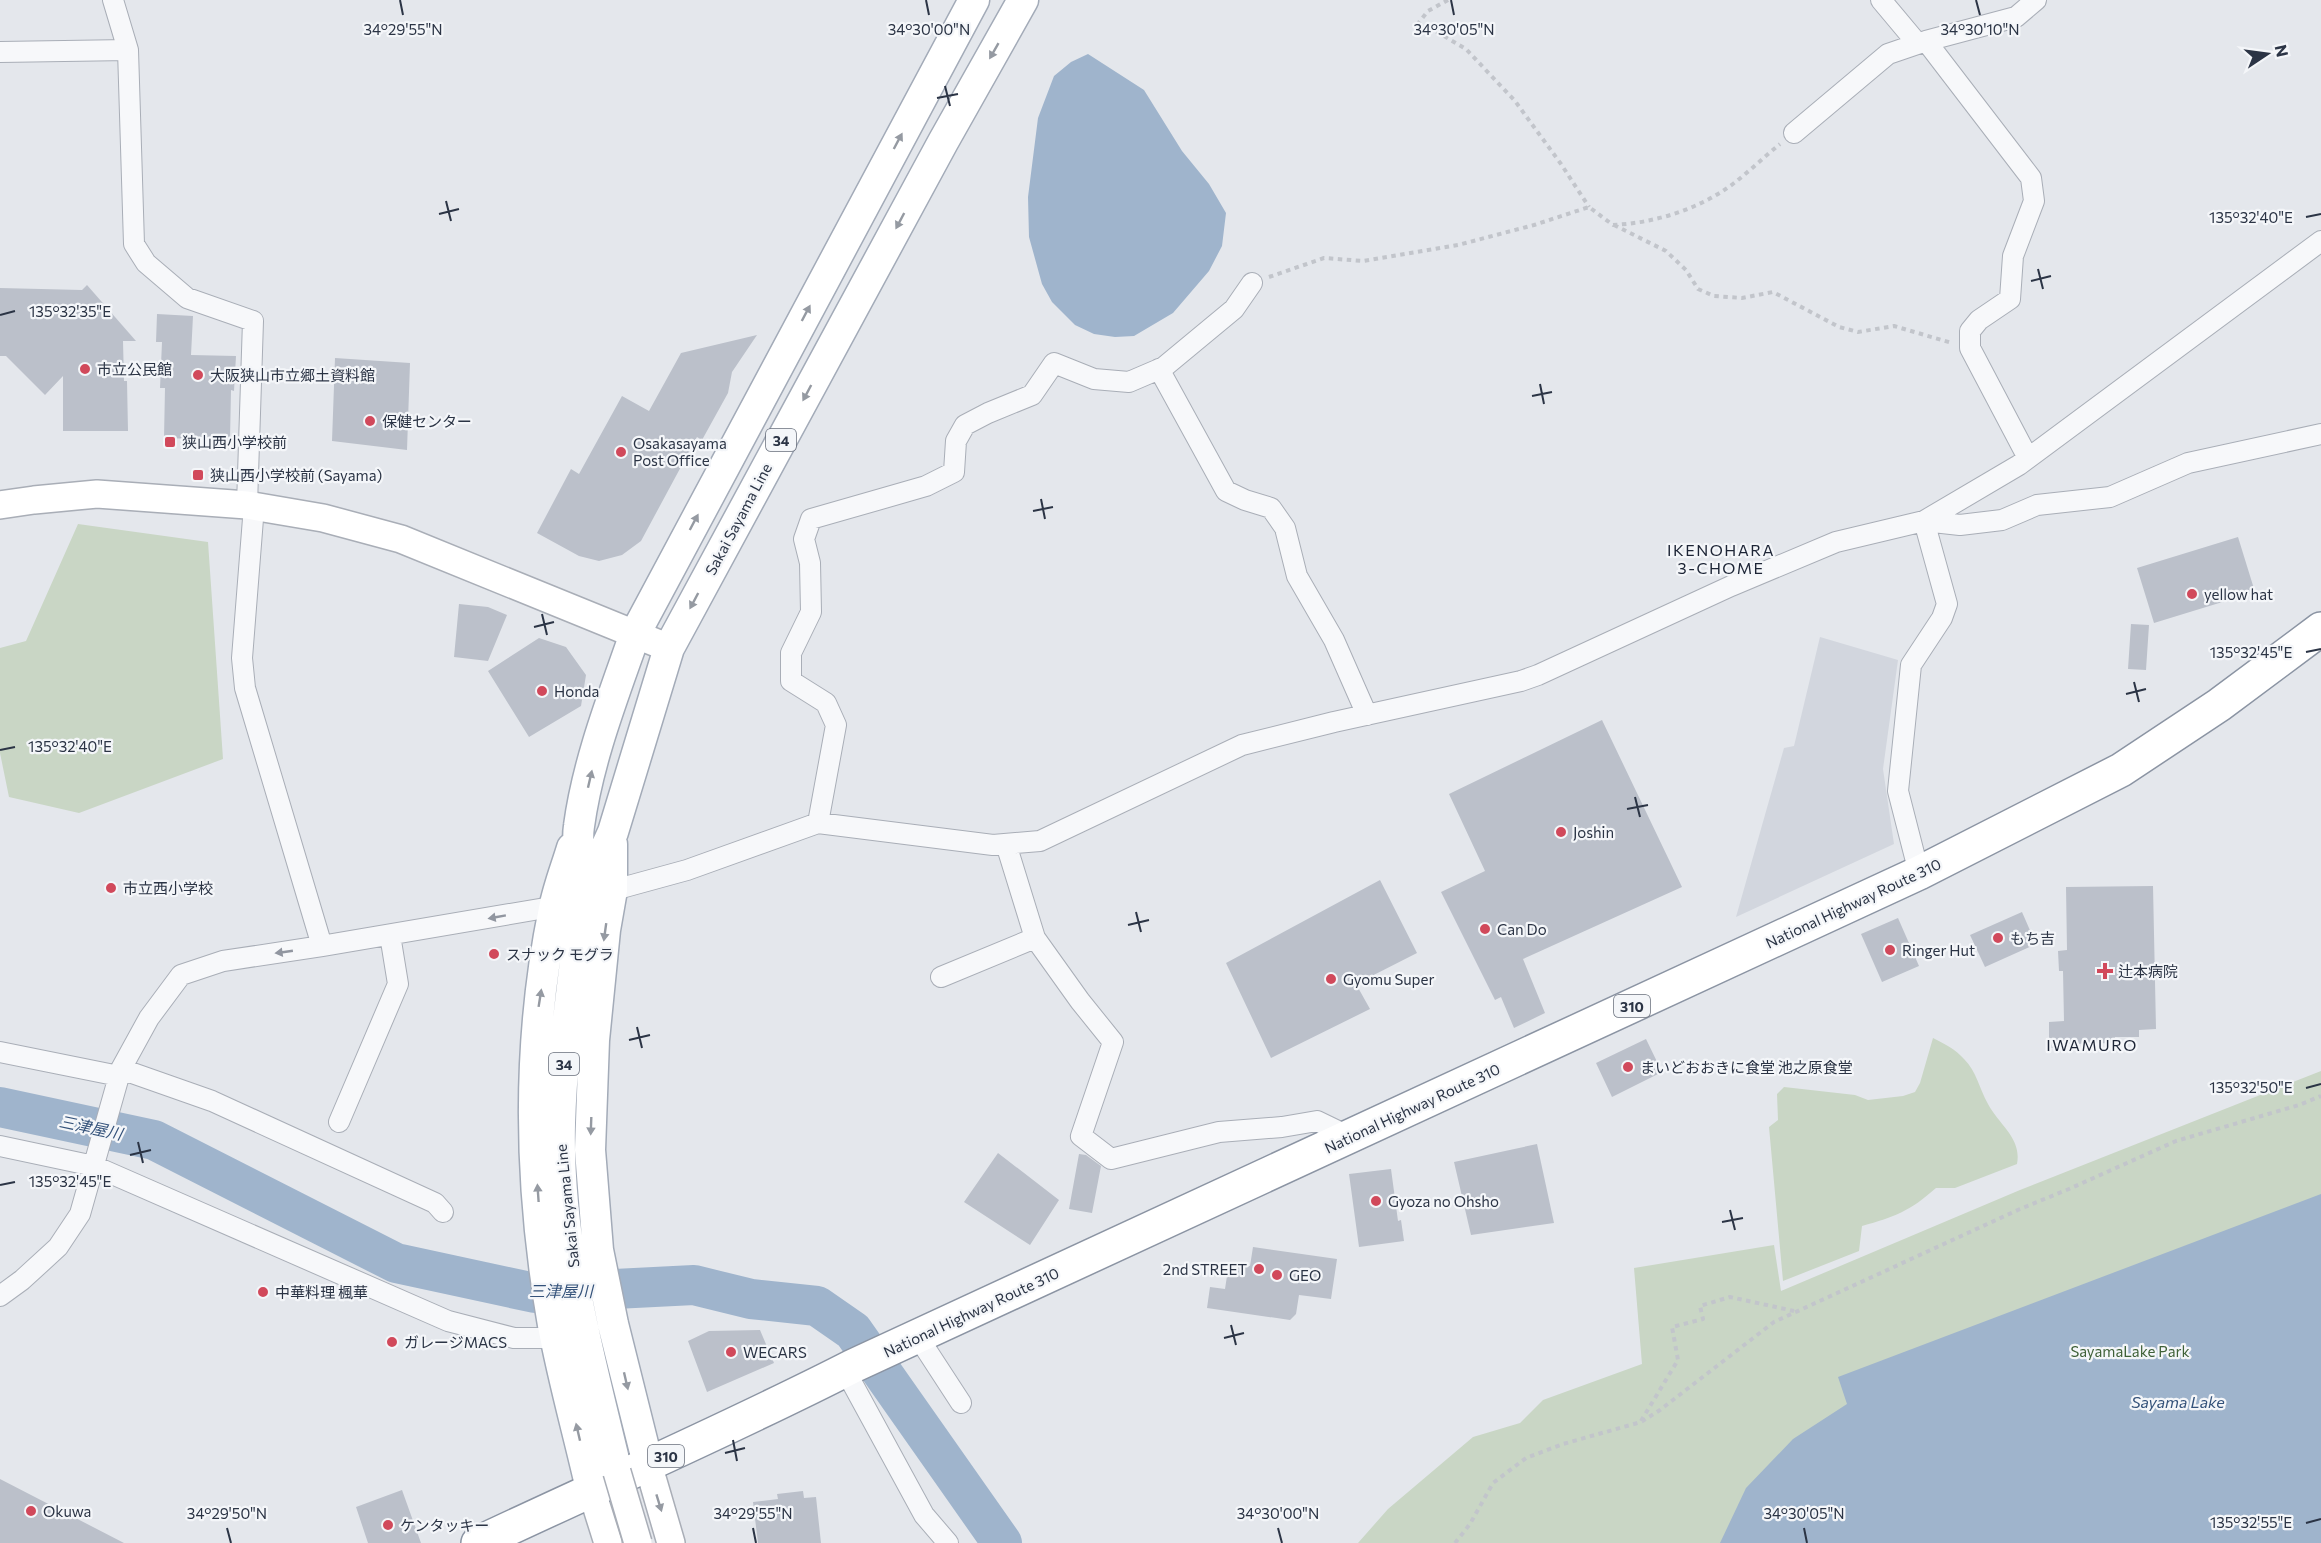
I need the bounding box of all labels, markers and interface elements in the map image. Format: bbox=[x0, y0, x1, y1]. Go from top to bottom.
text: 34°29'55"N bbox=[363, 20, 443, 38]
text: 34°30'00"N bbox=[888, 20, 970, 38]
text: 34°30'05"N bbox=[1413, 20, 1495, 38]
text: 34°30'10"N bbox=[1940, 20, 2020, 38]
north arrow bbox=[2237, 24, 2297, 84]
one-way arrow bbox=[989, 43, 999, 60]
text: N bbox=[2271, 43, 2293, 58]
one-way arrow bbox=[893, 133, 903, 150]
text: 135°32'40"E bbox=[2209, 208, 2293, 226]
one-way arrow bbox=[895, 213, 905, 230]
text: 135°32'35"E bbox=[29, 302, 111, 320]
one-way arrow bbox=[801, 304, 811, 321]
place label: 市立公民館 bbox=[97, 360, 172, 378]
marker: 市立公民館 bbox=[78, 362, 92, 376]
place label: 大阪狭山市立郷土資料館 bbox=[210, 366, 375, 384]
marker: 大阪狭山市立郷土資料館 bbox=[191, 368, 205, 382]
one-way arrow bbox=[802, 385, 812, 402]
place label: 保健センター bbox=[382, 412, 472, 430]
marker: 保健センター bbox=[363, 414, 377, 428]
road number: 34 bbox=[766, 429, 796, 451]
place label: 狭山西小学校前 bbox=[182, 433, 287, 451]
place label: Osakasayama Post Office bbox=[633, 434, 727, 469]
marker: 狭山西小学校前 bbox=[163, 435, 177, 449]
marker: Osakasayama Post Office bbox=[614, 445, 628, 459]
street label: Sakai Sayama Line bbox=[701, 460, 775, 578]
place label: 狭山西小学校前 (Sayama) bbox=[210, 466, 382, 484]
marker: 狭山西小学校前 (Sayama) bbox=[191, 468, 205, 482]
one-way arrow bbox=[689, 513, 699, 531]
district label: IKENOHARA 3-CHOME bbox=[1667, 540, 1775, 577]
place label: yellow hat bbox=[2204, 585, 2273, 603]
marker: yellow hat bbox=[2185, 587, 2199, 601]
one-way arrow bbox=[689, 593, 699, 610]
text: 135°32'45"E bbox=[2210, 643, 2292, 661]
place label: Honda bbox=[554, 682, 599, 700]
marker: Honda bbox=[535, 684, 549, 698]
text: 135°32'40"E bbox=[28, 737, 112, 755]
one-way arrow bbox=[585, 770, 595, 788]
place label: Joshin bbox=[1573, 823, 1614, 841]
marker: Joshin bbox=[1554, 825, 1568, 839]
street label: National Highway Route 310 bbox=[1762, 854, 1944, 952]
place label: 市立西小学校 bbox=[123, 879, 213, 897]
marker: 市立西小学校 bbox=[104, 881, 118, 895]
one-way arrow bbox=[487, 912, 506, 921]
place label: Can Do bbox=[1497, 920, 1547, 938]
marker: Can Do bbox=[1478, 922, 1492, 936]
one-way arrow bbox=[601, 923, 610, 942]
place label: もち吉 bbox=[2010, 929, 2055, 947]
marker: もち吉 bbox=[1991, 931, 2005, 945]
place label: Ringer Hut bbox=[1902, 941, 1975, 959]
marker: Ringer Hut bbox=[1883, 943, 1897, 957]
place label: スナック モグラ bbox=[506, 945, 614, 963]
one-way arrow bbox=[274, 947, 293, 956]
marker: スナック モグラ bbox=[487, 947, 501, 961]
marker: 辻本病院 bbox=[2096, 962, 2114, 980]
place label: 辻本病院 bbox=[2118, 962, 2178, 980]
place label: Gyomu Super bbox=[1343, 970, 1434, 988]
marker: Gyomu Super bbox=[1324, 972, 1338, 986]
one-way arrow bbox=[535, 989, 544, 1008]
road number: 310 bbox=[1614, 995, 1650, 1017]
district label: IWAMURO bbox=[2046, 1035, 2138, 1054]
road number: 34 bbox=[549, 1053, 579, 1075]
place label: まいどおおきに食堂 池之原食堂 bbox=[1640, 1058, 1853, 1076]
street label: National Highway Route 310 bbox=[1321, 1059, 1503, 1157]
marker: まいどおおきに食堂 池之原食堂 bbox=[1621, 1060, 1635, 1074]
text: 135°32'50"E bbox=[2209, 1078, 2293, 1096]
water label: 三津屋川 bbox=[58, 1111, 126, 1143]
one-way arrow bbox=[586, 1117, 595, 1136]
street label: Sakai Sayama Line bbox=[552, 1143, 582, 1269]
text: 135°32'45"E bbox=[29, 1172, 111, 1190]
one-way arrow bbox=[533, 1183, 543, 1202]
place label: Gyoza no Ohsho bbox=[1388, 1192, 1499, 1210]
marker: Gyoza no Ohsho bbox=[1369, 1194, 1383, 1208]
place label: 2nd STREET bbox=[1163, 1260, 1247, 1278]
marker: 2nd STREET bbox=[1252, 1262, 1266, 1276]
street label: National Highway Route 310 bbox=[880, 1263, 1062, 1361]
place label: GEO bbox=[1289, 1266, 1321, 1284]
marker: GEO bbox=[1270, 1268, 1284, 1282]
water label: 三津屋川 bbox=[529, 1281, 595, 1300]
place label: 中華料理 楓華 bbox=[275, 1283, 368, 1301]
marker: 中華料理 楓華 bbox=[256, 1285, 270, 1299]
place label: ガレージMACS bbox=[404, 1333, 507, 1351]
marker: ガレージMACS bbox=[385, 1335, 399, 1349]
park label: SayamaLake Park bbox=[2070, 1342, 2190, 1360]
place label: WECARS bbox=[743, 1343, 807, 1361]
marker: WECARS bbox=[724, 1345, 738, 1359]
one-way arrow bbox=[622, 1372, 631, 1391]
water label: Sayama Lake bbox=[2131, 1392, 2225, 1411]
one-way arrow bbox=[573, 1423, 582, 1442]
road number: 310 bbox=[648, 1445, 684, 1467]
one-way arrow bbox=[655, 1494, 664, 1512]
place label: Okuwa bbox=[43, 1502, 91, 1520]
marker: Okuwa bbox=[24, 1504, 38, 1518]
text: 34°29'50"N bbox=[187, 1504, 267, 1522]
text: 34°29'55"N bbox=[713, 1504, 793, 1522]
text: 34°30'00"N bbox=[1237, 1504, 1319, 1522]
text: 34°30'05"N bbox=[1763, 1504, 1845, 1522]
text: 135°32'55"E bbox=[2210, 1513, 2292, 1531]
place label: ケンタッキー bbox=[400, 1516, 490, 1534]
marker: ケンタッキー bbox=[381, 1518, 395, 1532]

